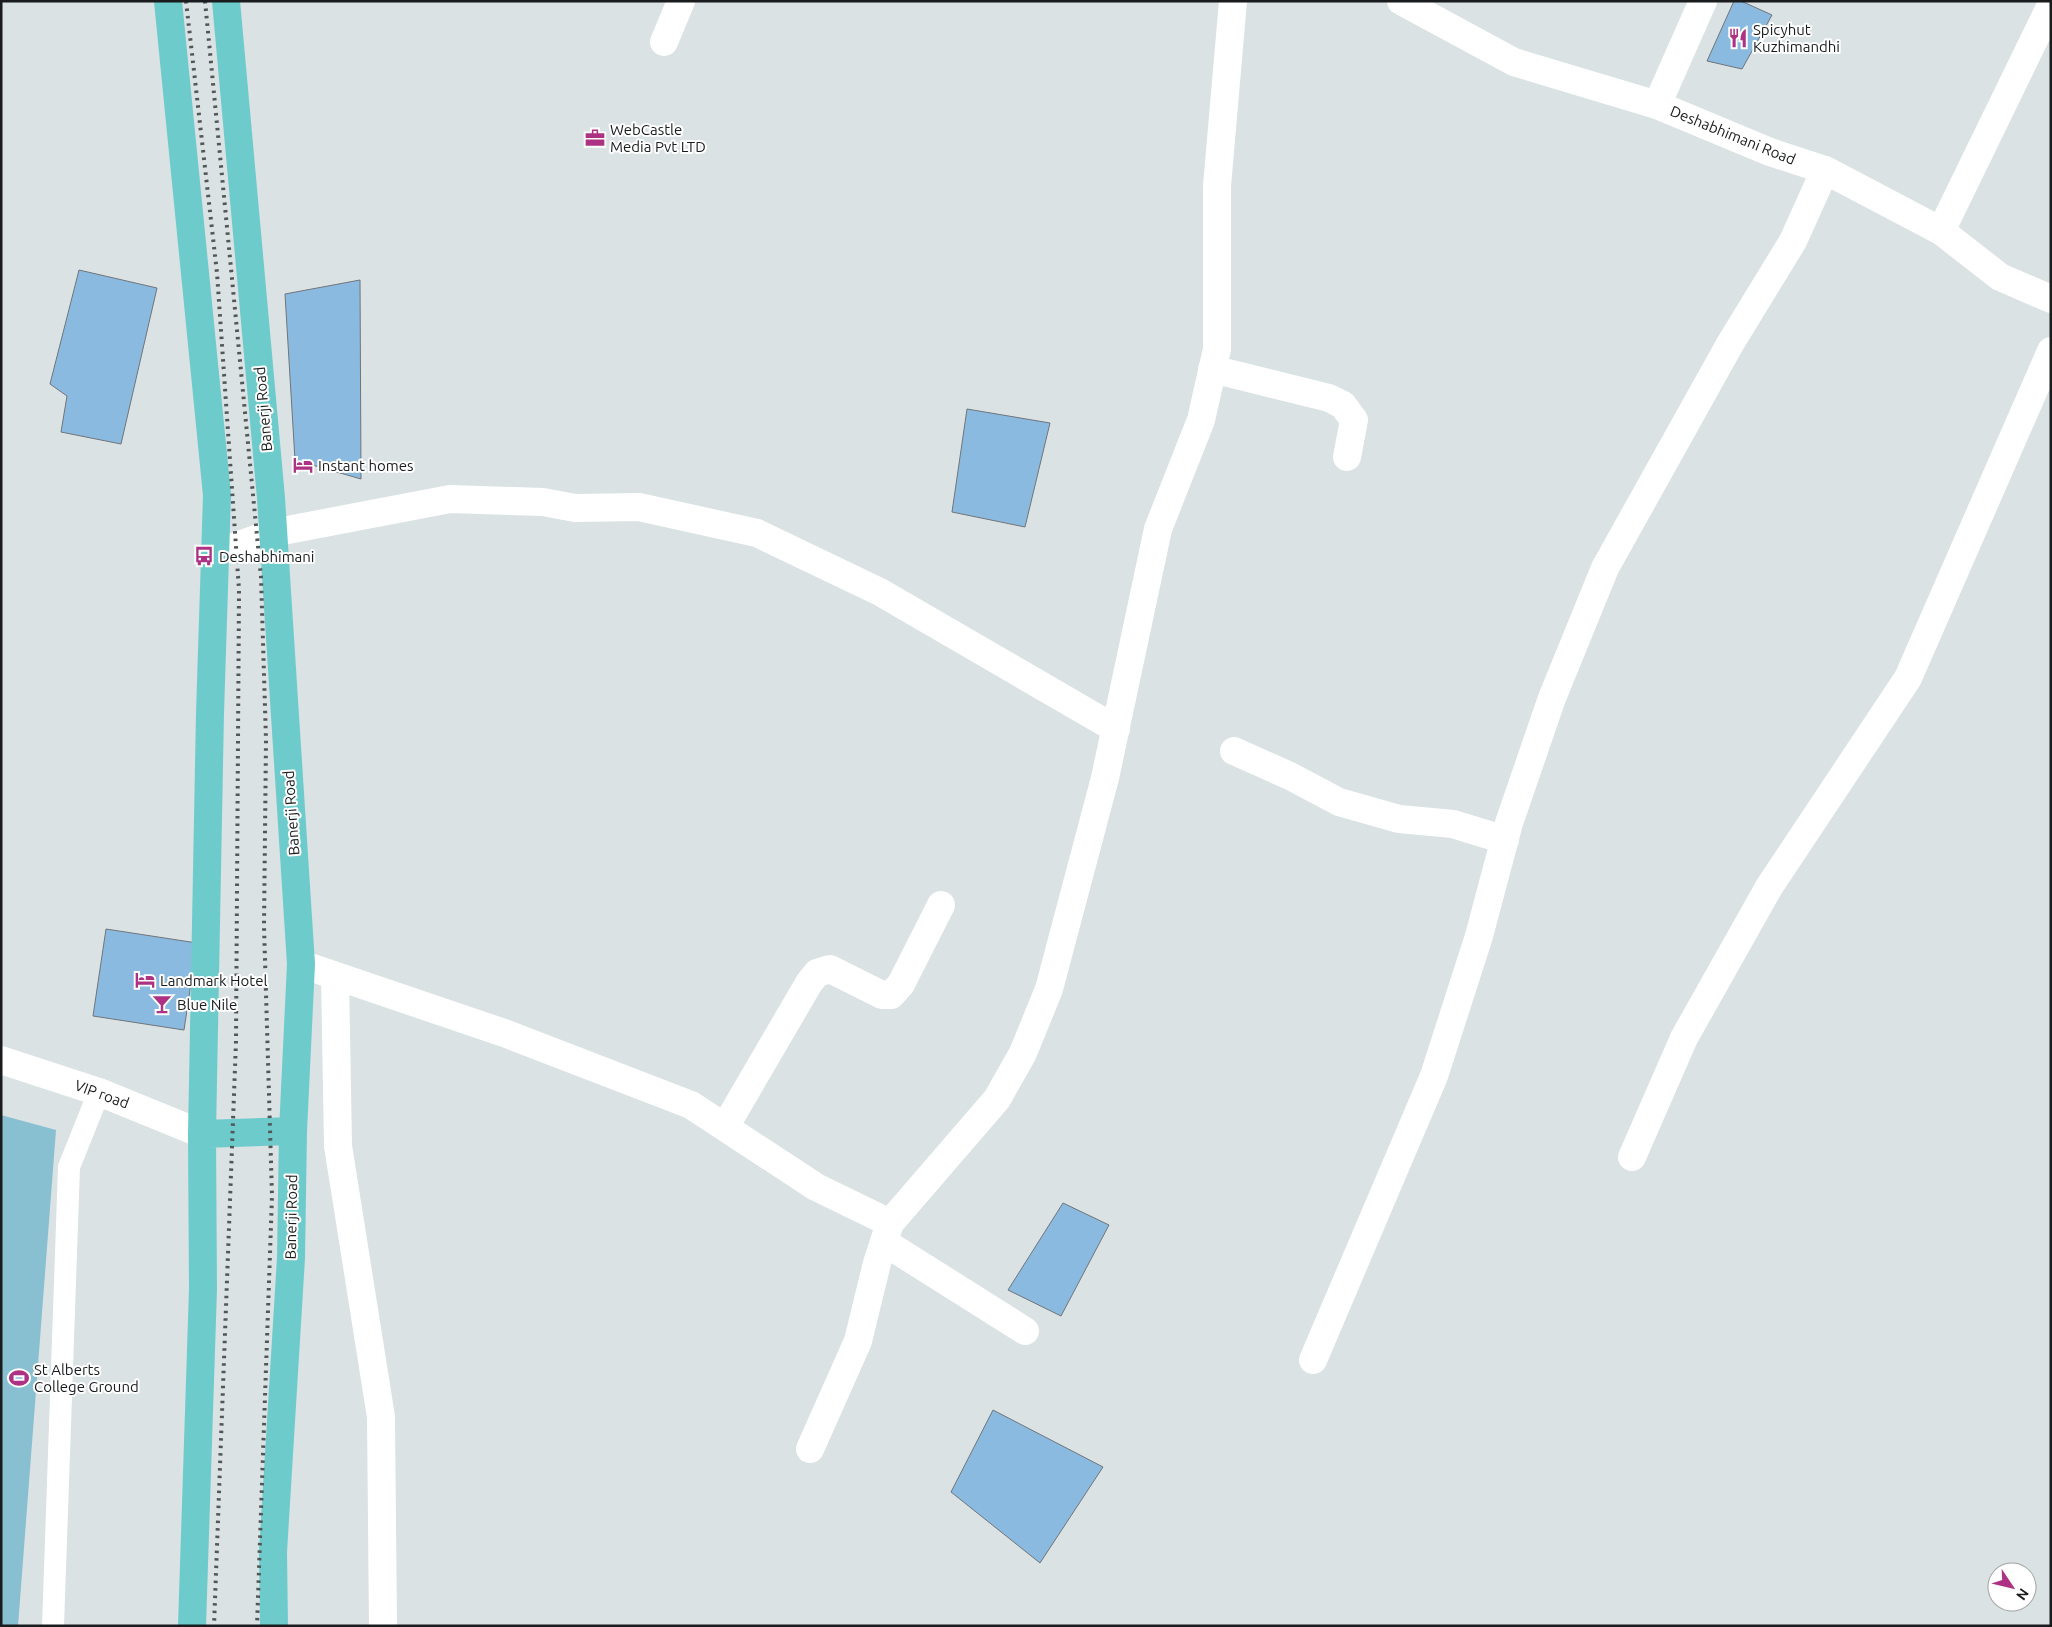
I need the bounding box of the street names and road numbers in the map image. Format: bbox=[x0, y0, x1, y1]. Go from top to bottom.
street label: Deshabhimani Road bbox=[1668, 102, 1798, 168]
street label: Banerji Road bbox=[251, 366, 275, 452]
street label: Banerji Road bbox=[280, 770, 302, 856]
street label: VIP road bbox=[72, 1076, 132, 1112]
street label: Banerji Road bbox=[282, 1174, 300, 1260]

